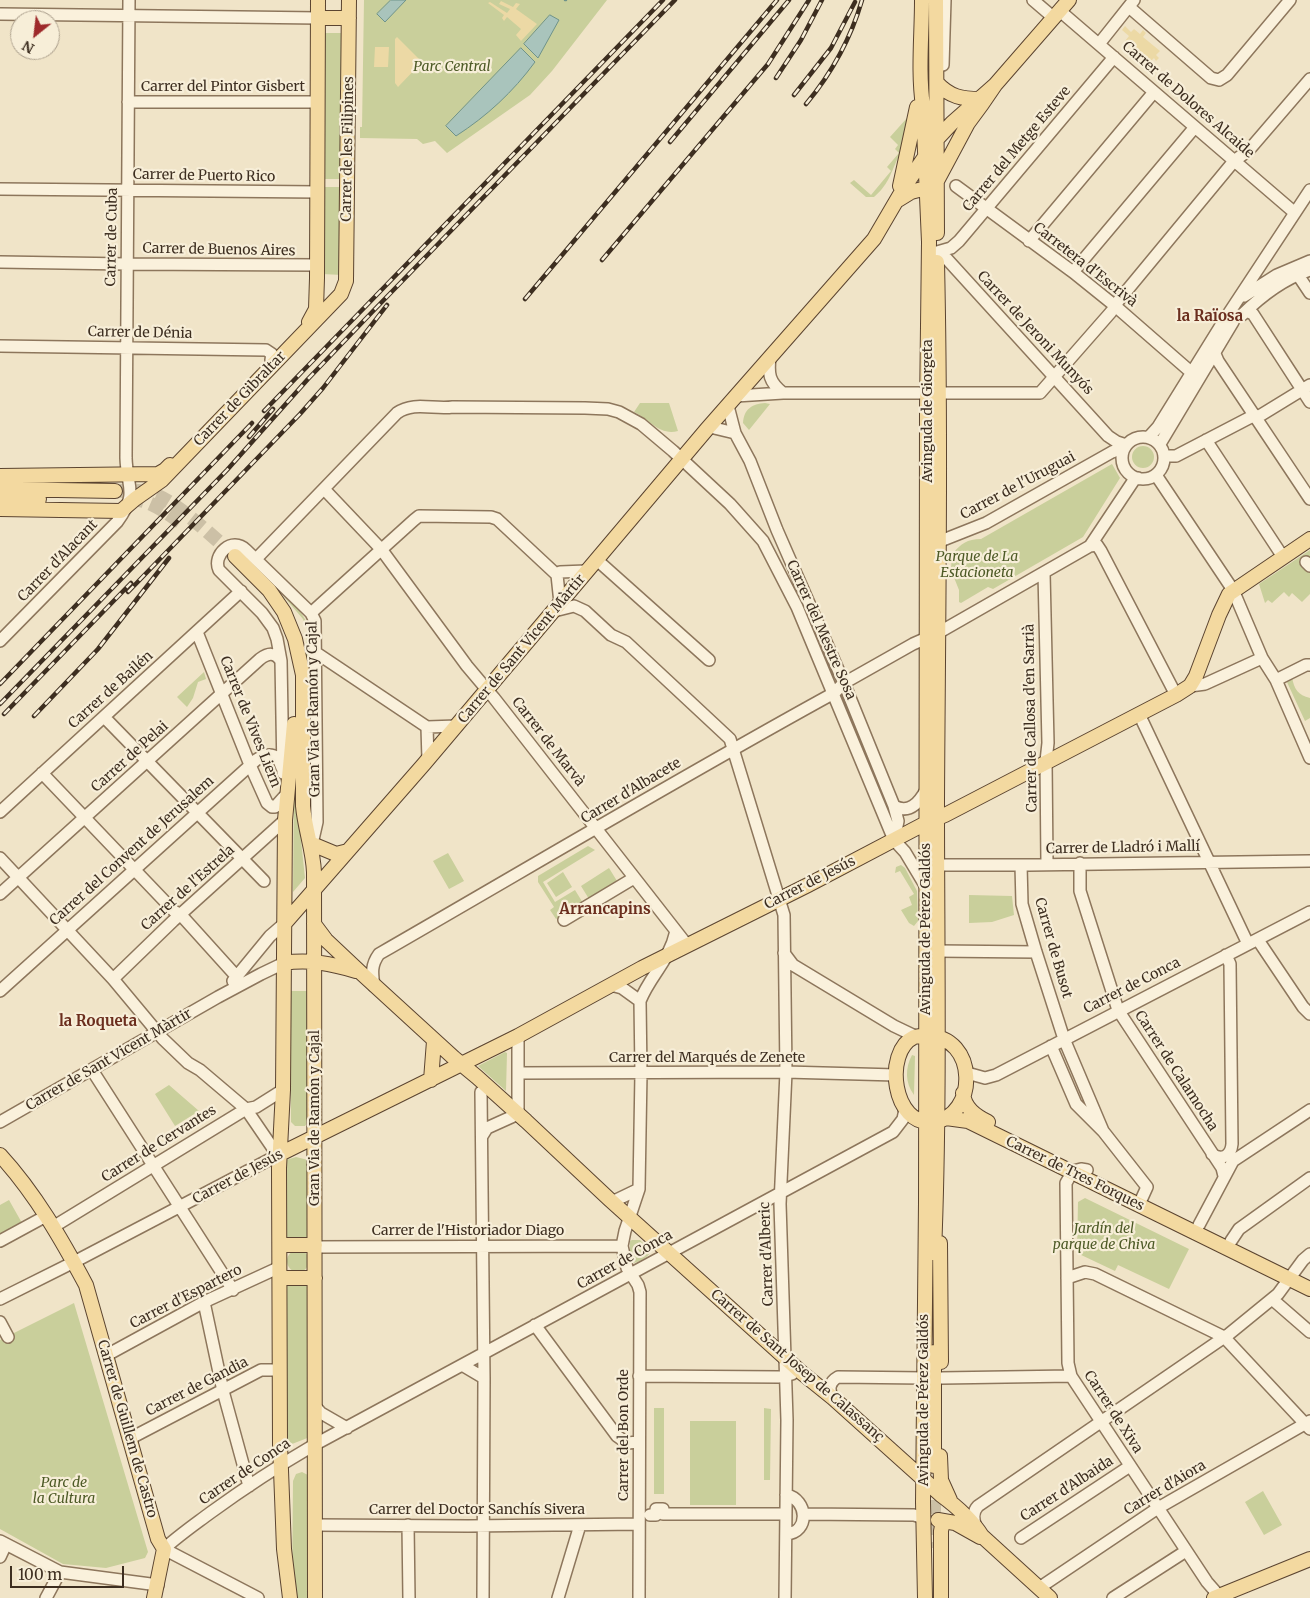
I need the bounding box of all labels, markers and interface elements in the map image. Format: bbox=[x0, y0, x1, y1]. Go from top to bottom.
north arrow bbox=[10, 10, 60, 60]
text: N bbox=[19, 37, 37, 58]
street label: Carrer de Dolores Alcaide bbox=[1119, 38, 1257, 162]
park label: Parc Central bbox=[413, 59, 491, 75]
street label: Carrer de les Filipines bbox=[338, 76, 358, 222]
street label: Carrer del Pintor Gisbert bbox=[141, 79, 305, 95]
street label: Carrer del Metge Esteve bbox=[960, 83, 1074, 215]
street label: Carrer de Puerto Rico bbox=[133, 166, 275, 186]
street label: Carrer de Cuba bbox=[103, 188, 121, 286]
street label: Carretera d'Escrivà bbox=[1030, 219, 1140, 311]
street label: Carrer de Buenos Aires bbox=[142, 240, 296, 260]
street label: Carrer de Jeroni Munyós bbox=[973, 268, 1097, 398]
district label: la Raïosa bbox=[1177, 308, 1243, 326]
street label: Carrer de Dénia bbox=[88, 324, 192, 342]
street label: Avinguda de Giorgeta bbox=[920, 339, 936, 483]
street label: Carrer de Gibraltar bbox=[191, 348, 289, 450]
street label: Carrer de l'Uruguai bbox=[958, 449, 1078, 523]
street label: Carrer d'Alacant bbox=[15, 517, 101, 605]
park label: Parque de La Estacioneta bbox=[936, 549, 1018, 582]
street label: Carrer del Mestre Sosa bbox=[783, 558, 859, 702]
street label: Carrer de Sant Vicent Màrtir bbox=[455, 571, 589, 727]
street label: Gran Via de Ramón y Cajal bbox=[304, 621, 324, 797]
street label: Carrer de Callosa d'en Sarrià bbox=[1021, 624, 1041, 812]
street label: Carrer de Bailén bbox=[65, 648, 157, 732]
street label: Carrer de Vives Liern bbox=[216, 654, 284, 790]
street label: Carrer de Marvà bbox=[508, 694, 588, 790]
street label: Carrer de Pelai bbox=[88, 718, 172, 796]
street label: Carrer d'Albacete bbox=[578, 755, 684, 827]
street label: Carrer del Convent de Jerusalem bbox=[46, 773, 218, 929]
street label: Carrer de Lladró i Mallí bbox=[1046, 838, 1200, 858]
street label: Carrer de l'Estrela bbox=[138, 842, 238, 934]
street label: Avinguda de Pérez Galdós bbox=[918, 843, 934, 1015]
street label: Carrer de Jesús bbox=[762, 853, 858, 913]
street label: Carrer de Busot bbox=[1031, 896, 1075, 1000]
district label: Arrancapins bbox=[559, 901, 651, 919]
street label: Carrer de Conca bbox=[1081, 954, 1183, 1018]
street label: Carrer de Sant Vicent Màrtir bbox=[23, 1005, 195, 1115]
street label: Carrer de Calamocha bbox=[1131, 1008, 1221, 1134]
district label: la Roqueta bbox=[59, 1013, 137, 1031]
street label: Gran Via de Ramón y Cajal bbox=[307, 1030, 323, 1206]
street label: Carrer del Marqués de Zenete bbox=[609, 1050, 805, 1066]
street label: Carrer de Cervantes bbox=[99, 1102, 219, 1186]
street label: Carrer de Tres Forques bbox=[1003, 1133, 1147, 1215]
street label: Carrer de Jesús bbox=[190, 1146, 286, 1208]
street label: Carrer d'Alberic bbox=[757, 1201, 777, 1307]
park label: Jardín del parque de Chiva bbox=[1053, 1221, 1155, 1254]
street label: Carrer de l'Historiador Diago bbox=[372, 1223, 564, 1239]
street label: Carrer de Conca bbox=[575, 1227, 675, 1293]
street label: Carrer d'Espartero bbox=[127, 1262, 245, 1332]
street label: Carrer de Sant Josep de Calassanç bbox=[707, 1286, 887, 1446]
street label: Avinguda de Pérez Galdós bbox=[916, 1314, 932, 1486]
street label: Carrer de Guillem de Castro bbox=[94, 1338, 160, 1520]
street label: Carrer de Gandia bbox=[143, 1354, 251, 1420]
street label: Carrer de Xiva bbox=[1080, 1368, 1146, 1456]
street label: Carrer del Bon Orde bbox=[616, 1369, 632, 1501]
street label: Carrer de Conca bbox=[196, 1435, 294, 1509]
street label: Carrer d'Albaida bbox=[1017, 1453, 1117, 1525]
street label: Carrer d'Aiora bbox=[1121, 1457, 1209, 1519]
park label: Parc de la Cultura bbox=[33, 1475, 95, 1508]
street label: Carrer del Doctor Sanchís Sivera bbox=[369, 1502, 585, 1518]
scale bar bbox=[12, 1556, 126, 1588]
text: 100 m bbox=[18, 1565, 62, 1584]

